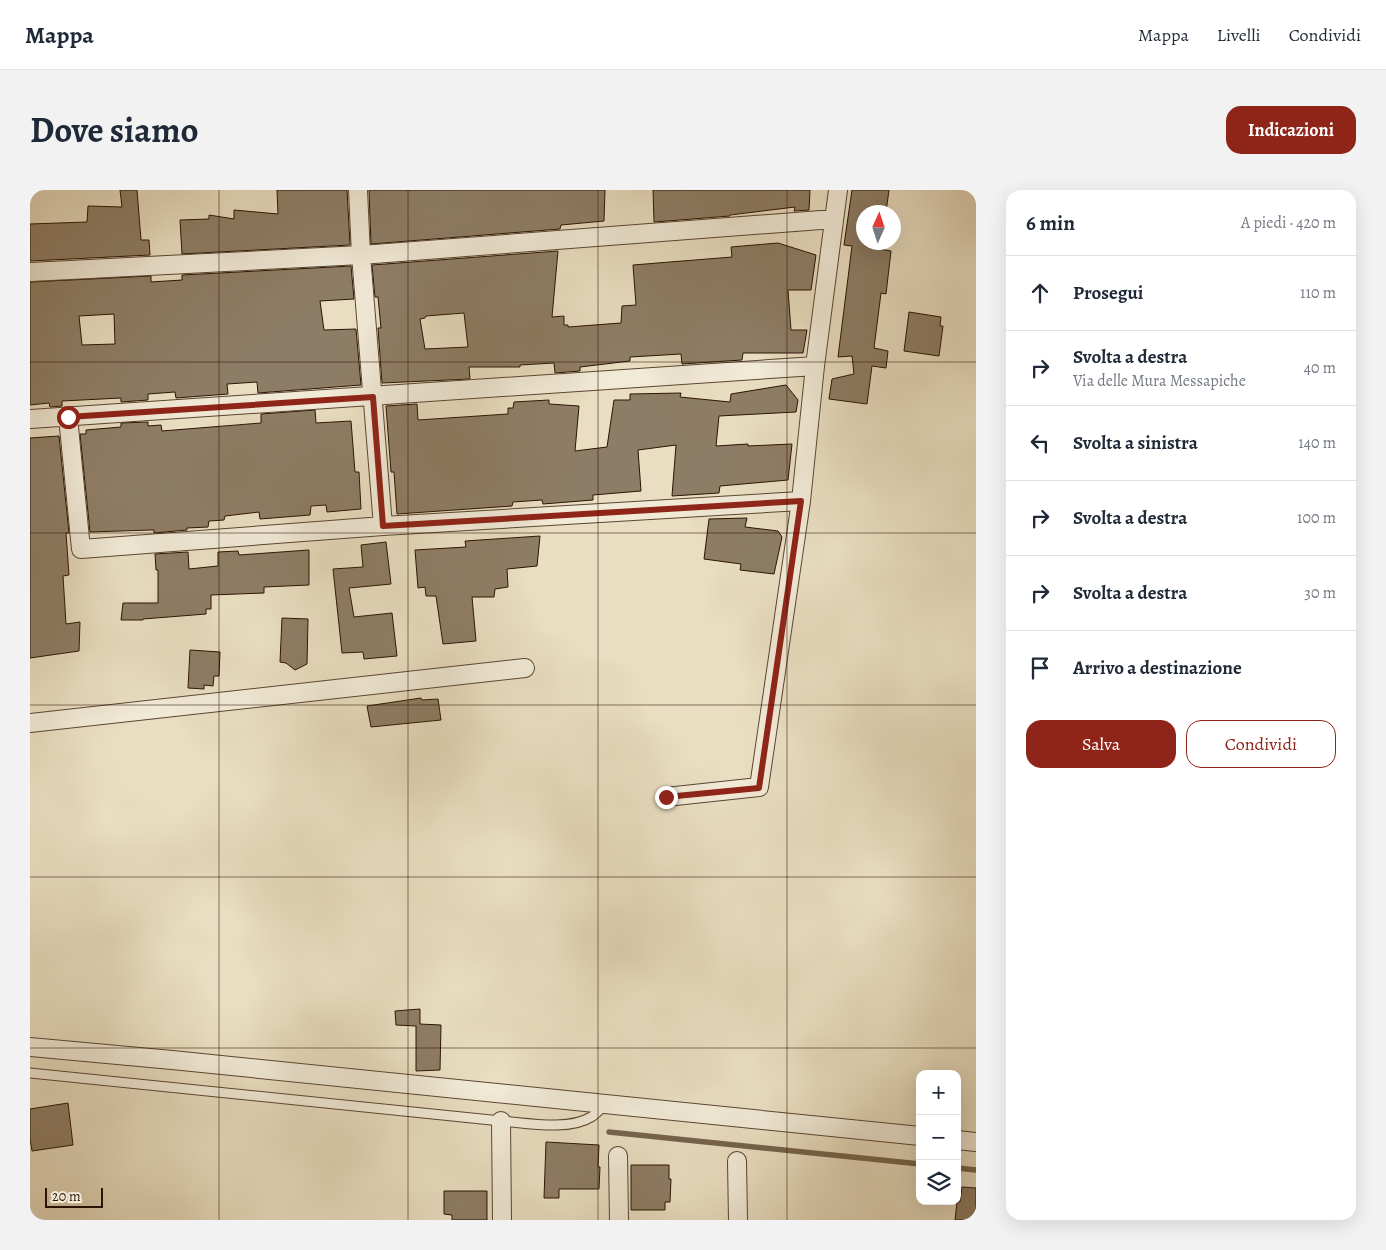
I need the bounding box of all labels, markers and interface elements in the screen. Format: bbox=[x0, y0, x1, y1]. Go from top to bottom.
text: Mappa bbox=[25, 19, 94, 51]
text: Mappa bbox=[1138, 23, 1189, 47]
text: Livelli bbox=[1217, 23, 1261, 47]
text: Condividi bbox=[1289, 23, 1361, 47]
text: Dove siamo bbox=[30, 106, 199, 154]
button: Indicazioni bbox=[1226, 106, 1356, 154]
north arrow bbox=[856, 205, 901, 250]
text: 6 min bbox=[1026, 209, 1075, 237]
text: A piedi · 420 m bbox=[1241, 212, 1336, 234]
icon: ahead bbox=[1026, 279, 1054, 307]
text: Prosegui bbox=[1073, 280, 1143, 306]
text: 110 m bbox=[1300, 282, 1336, 304]
text: Svolta a destra bbox=[1073, 344, 1187, 370]
icon: right bbox=[1026, 354, 1054, 382]
text: 40 m bbox=[1304, 357, 1336, 379]
text: Via delle Mura Messapiche bbox=[1073, 370, 1246, 392]
route start bbox=[57, 406, 80, 429]
icon: left bbox=[1026, 429, 1054, 457]
text: Svolta a sinistra bbox=[1073, 430, 1198, 456]
text: 140 m bbox=[1298, 432, 1336, 454]
icon: right bbox=[1026, 504, 1054, 532]
text: Svolta a destra bbox=[1073, 505, 1187, 531]
text: 100 m bbox=[1297, 507, 1336, 529]
icon: right bbox=[1026, 579, 1054, 607]
text: Svolta a destra bbox=[1073, 580, 1187, 606]
text: 30 m bbox=[1304, 582, 1336, 604]
icon: arrive bbox=[1026, 654, 1054, 682]
text: Arrivo a destinazione bbox=[1073, 655, 1242, 681]
button: Salva bbox=[1026, 720, 1176, 768]
button: Condividi bbox=[1186, 720, 1336, 768]
route end bbox=[655, 786, 678, 809]
map controls bbox=[916, 1070, 961, 1205]
button: + bbox=[916, 1070, 961, 1115]
button: − bbox=[916, 1115, 961, 1160]
button: layers bbox=[916, 1160, 961, 1205]
scale bar bbox=[45, 1185, 102, 1208]
text: 20 m bbox=[52, 1187, 81, 1206]

